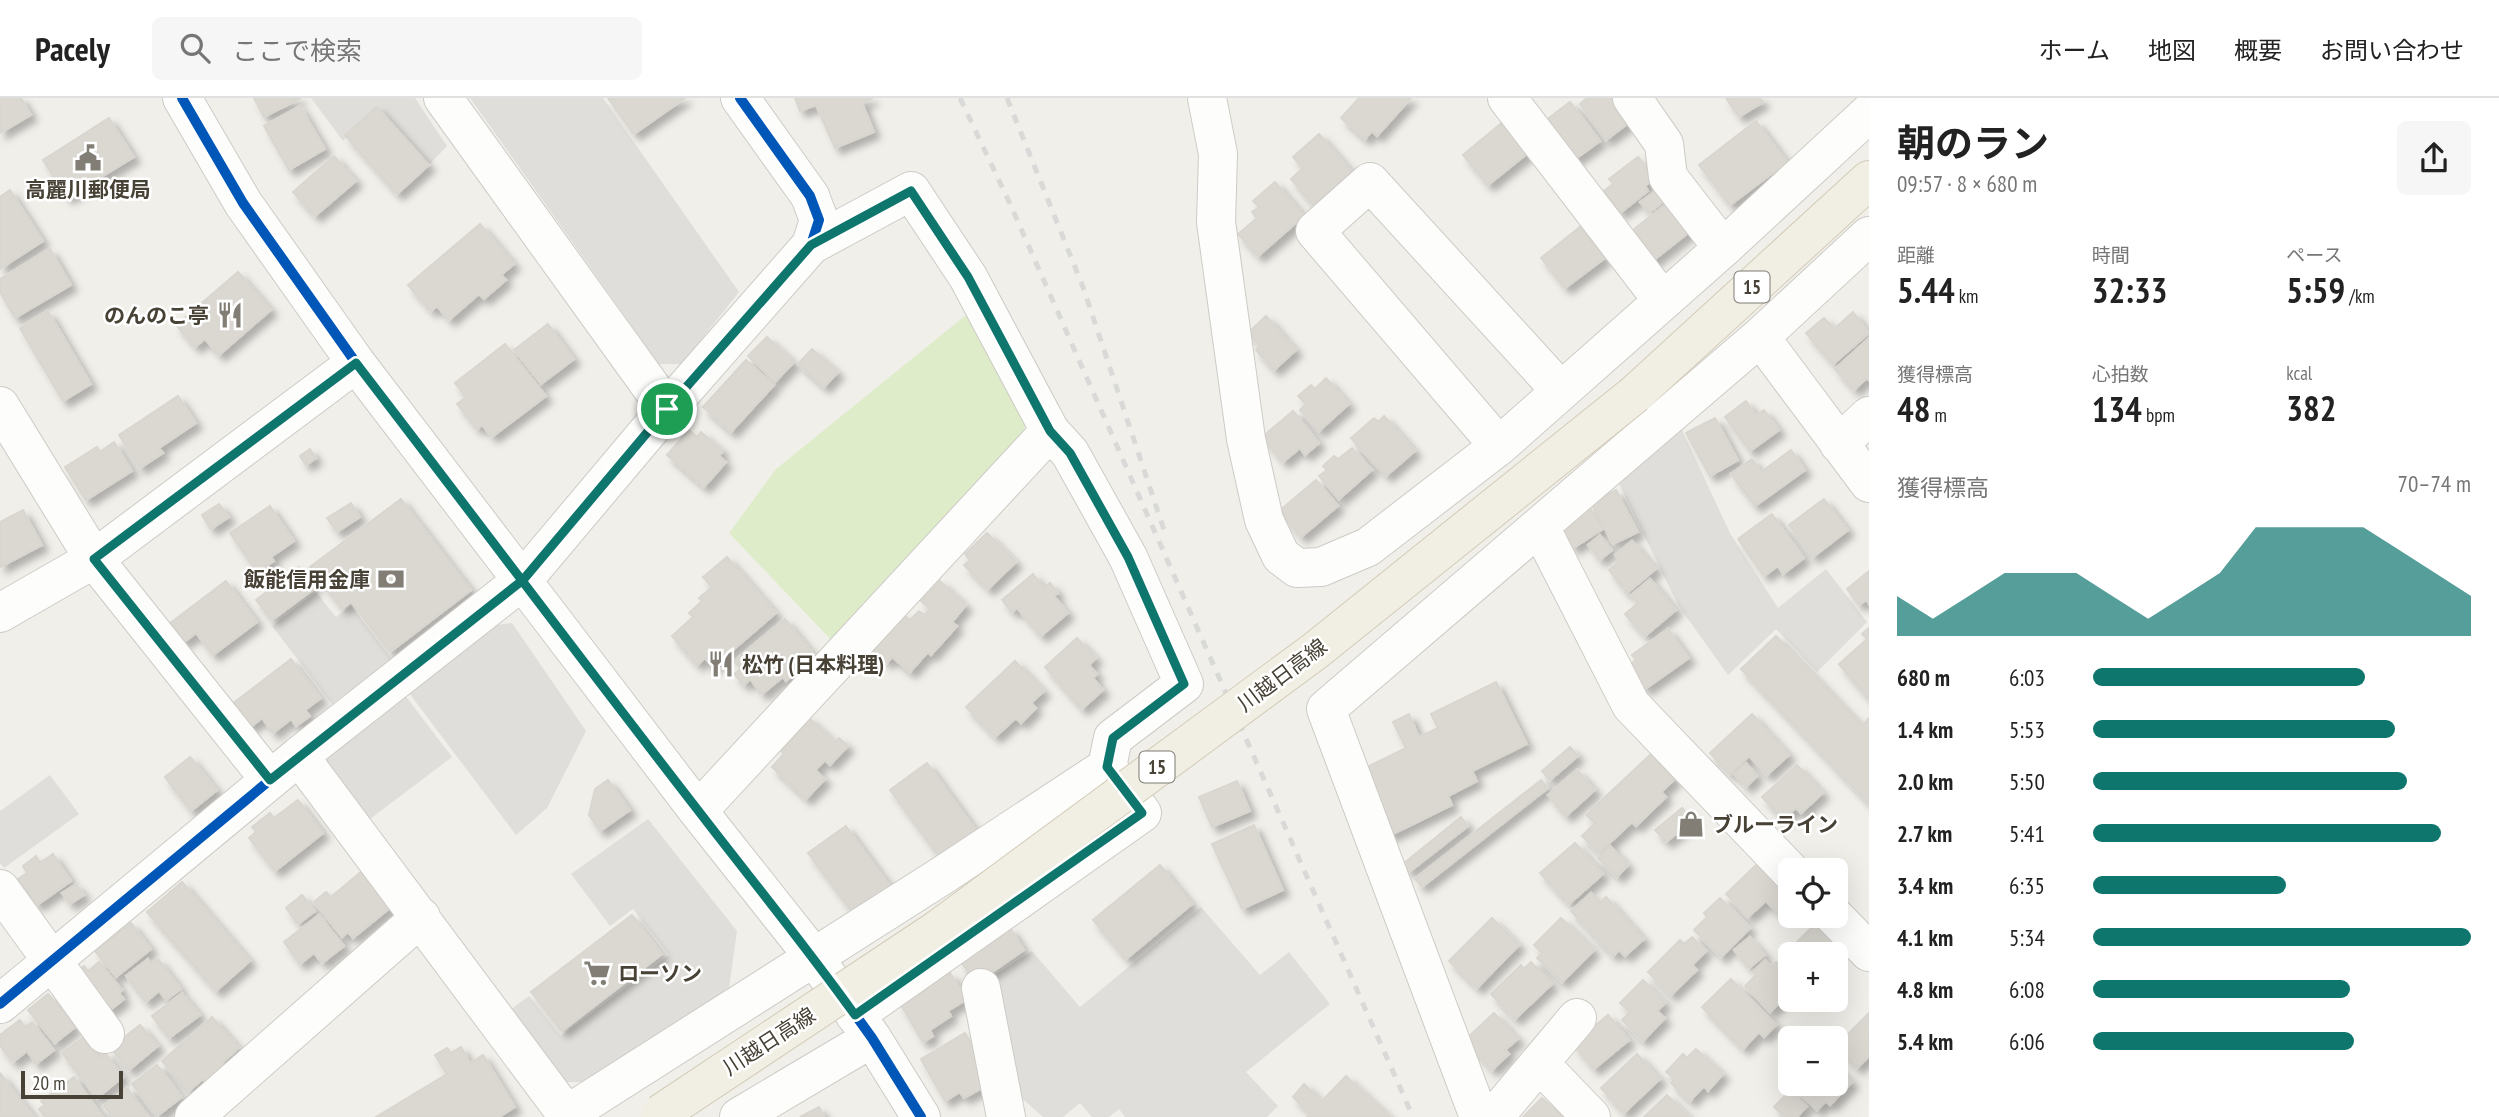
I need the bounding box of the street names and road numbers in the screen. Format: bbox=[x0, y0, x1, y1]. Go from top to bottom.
road number: 15 bbox=[1734, 272, 1770, 302]
street label: 川越日高線 bbox=[1232, 633, 1332, 717]
road number: 15 bbox=[1140, 752, 1174, 782]
street label: 川越日高線 bbox=[718, 1001, 820, 1081]

